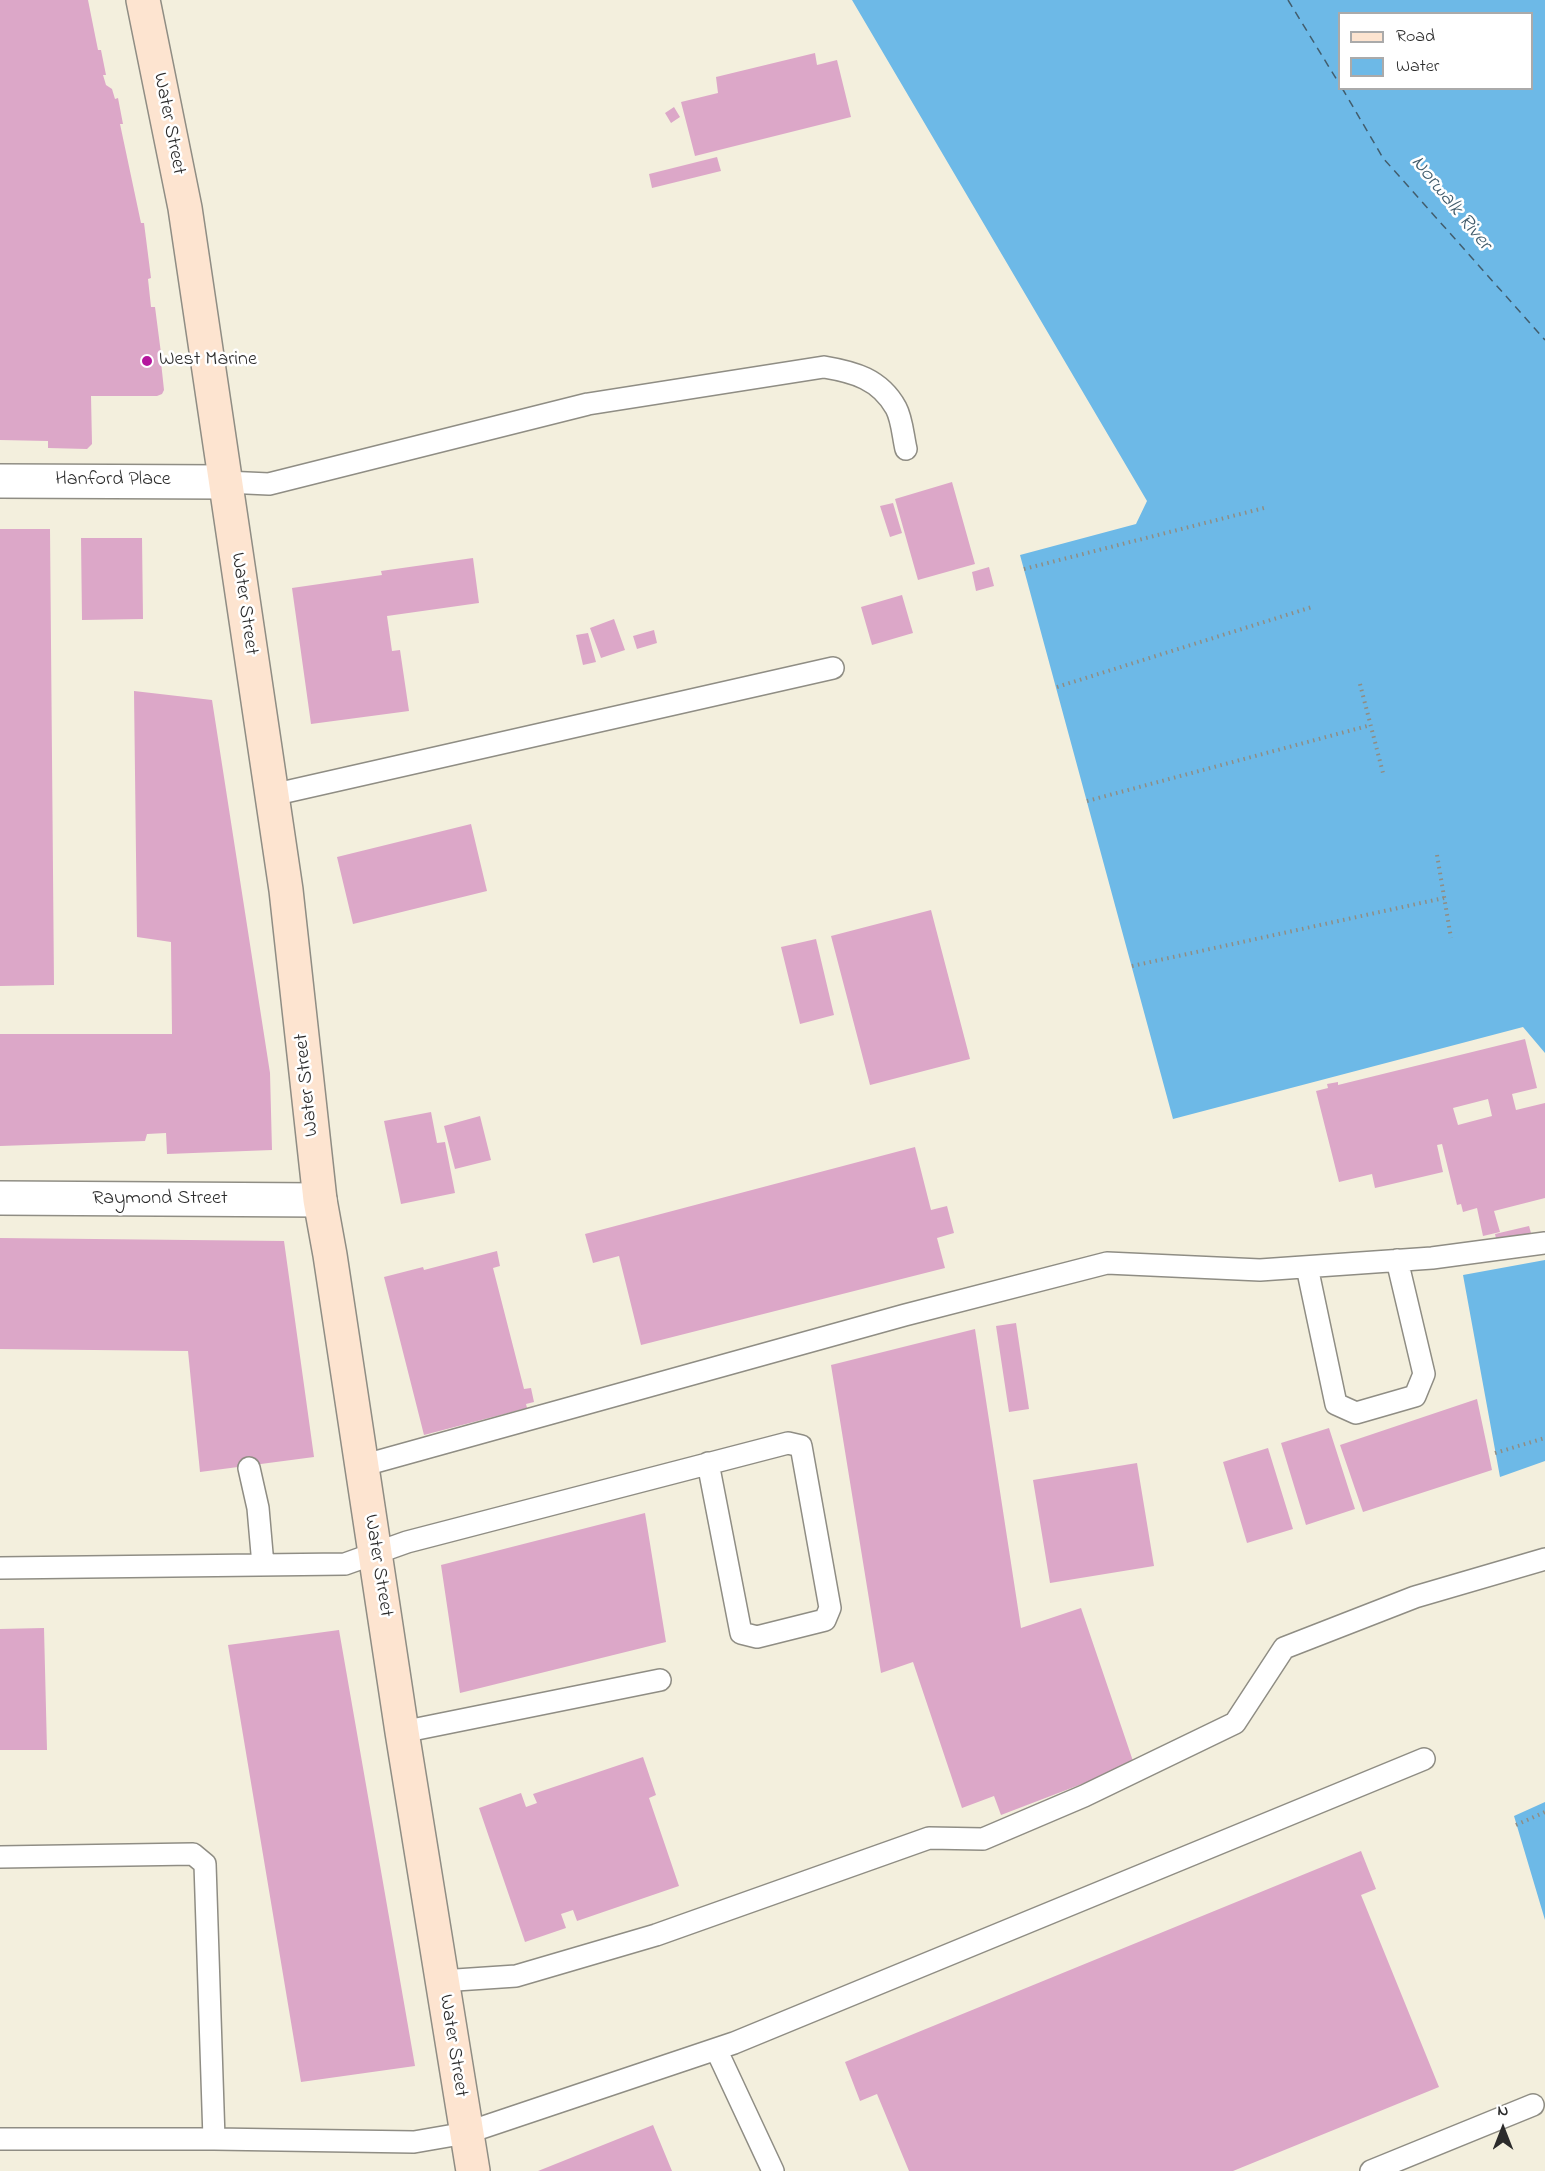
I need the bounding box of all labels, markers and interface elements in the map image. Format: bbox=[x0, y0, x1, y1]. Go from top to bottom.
legend bbox=[1338, 12, 1533, 90]
text: Road bbox=[1396, 24, 1435, 50]
text: Water bbox=[1396, 54, 1439, 80]
street label: Water Street bbox=[146, 71, 190, 177]
water label: Norwalk River bbox=[1404, 151, 1496, 257]
place label: West Marine bbox=[159, 349, 257, 373]
marker: West Marine bbox=[140, 354, 154, 368]
street label: Hanford Place bbox=[55, 469, 171, 493]
street label: Water Street bbox=[224, 551, 262, 657]
street label: Water Street bbox=[291, 1032, 325, 1138]
street label: Raymond Street bbox=[92, 1188, 228, 1212]
street label: Water Street bbox=[357, 1513, 397, 1619]
street label: Water Street bbox=[432, 1993, 472, 2099]
north arrow bbox=[1473, 2099, 1533, 2159]
text: N bbox=[1498, 2099, 1508, 2123]

